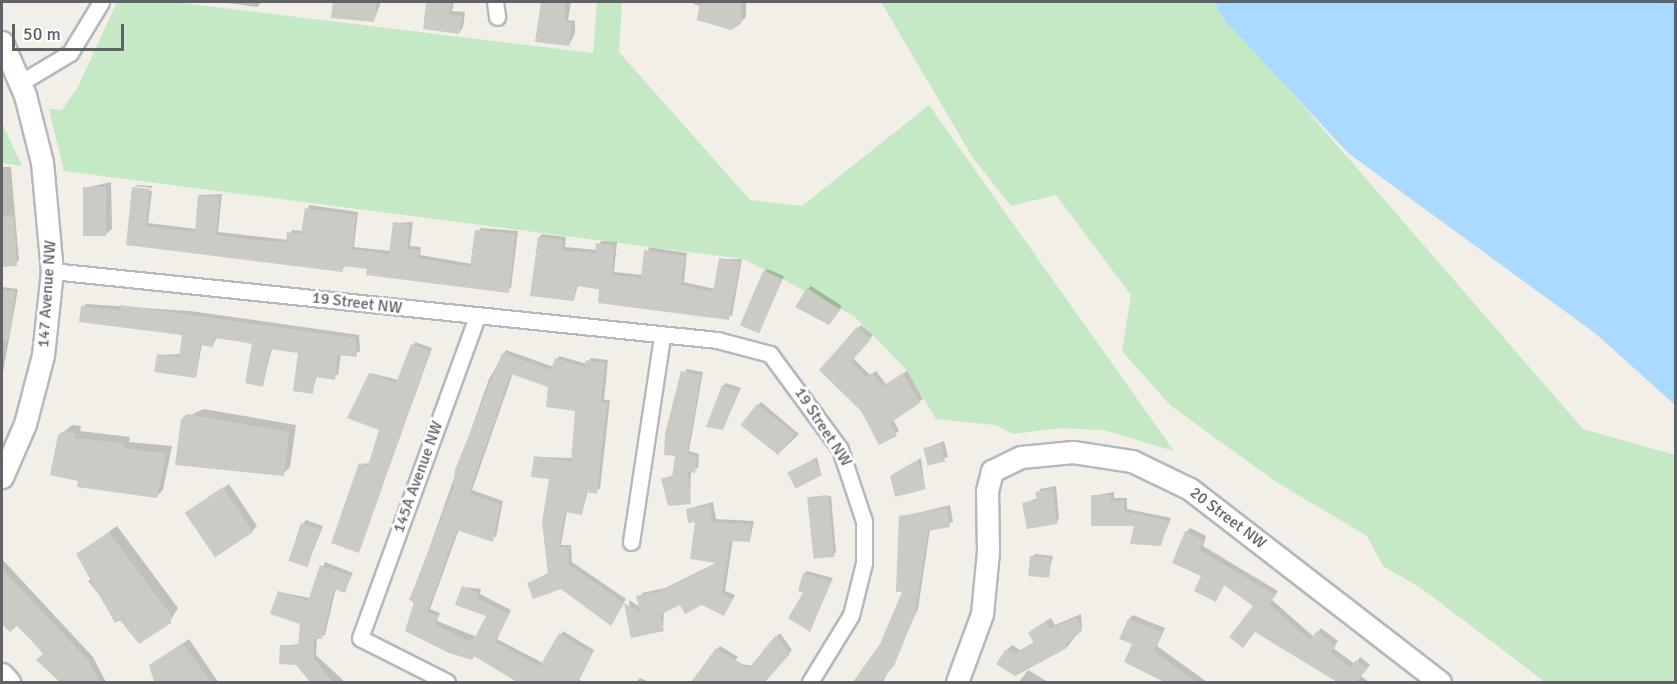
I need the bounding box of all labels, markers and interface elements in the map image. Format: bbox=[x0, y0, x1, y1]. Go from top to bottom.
scale bar bbox=[15, 12, 128, 50]
text: 50 m bbox=[23, 23, 61, 45]
street label: 147 Avenue NW bbox=[34, 240, 60, 348]
street label: 19 Street NW bbox=[311, 288, 403, 318]
street label: 19 Street NW bbox=[790, 384, 856, 470]
street label: 145A Avenue NW bbox=[389, 419, 447, 535]
street label: 20 Street NW bbox=[1186, 483, 1270, 553]

